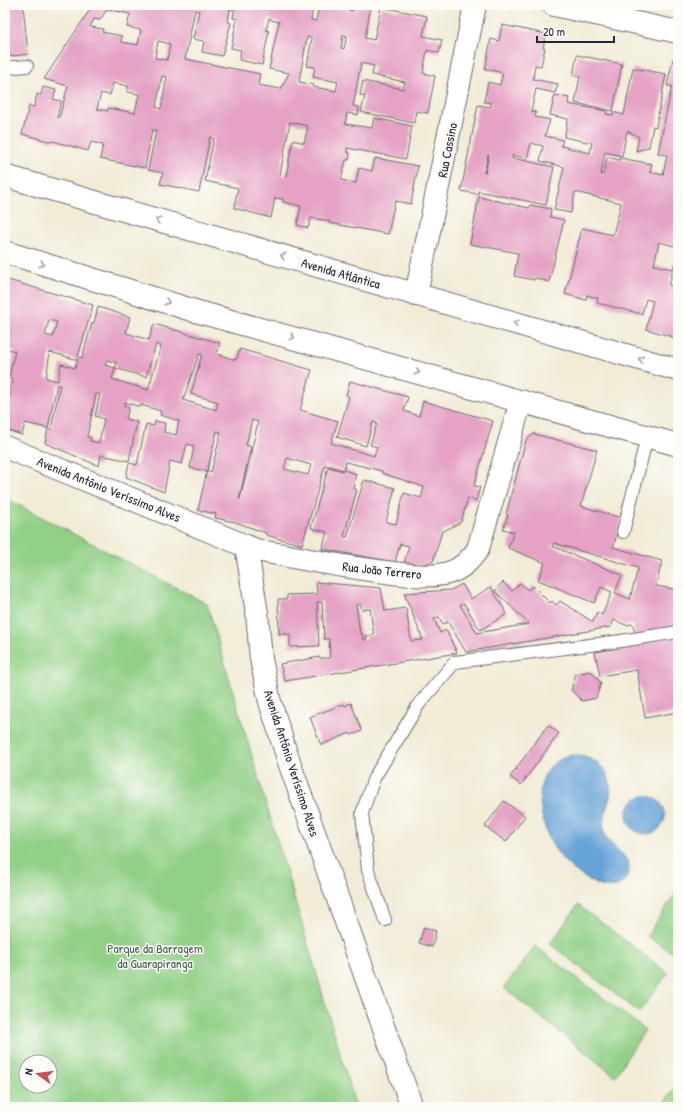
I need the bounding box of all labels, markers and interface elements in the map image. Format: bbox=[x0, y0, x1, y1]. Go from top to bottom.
scale bar bbox=[537, 18, 614, 44]
text: 20 m bbox=[543, 23, 565, 40]
street label: Rua Cassino bbox=[433, 121, 461, 179]
one-way arrow bbox=[155, 216, 162, 225]
one-way arrow bbox=[280, 252, 287, 261]
street label: Avenida Atlântica bbox=[299, 253, 383, 293]
one-way arrow bbox=[39, 259, 46, 268]
one-way arrow bbox=[163, 297, 170, 306]
one-way arrow bbox=[512, 319, 519, 328]
one-way arrow bbox=[288, 333, 295, 341]
one-way arrow bbox=[637, 355, 644, 364]
one-way arrow bbox=[413, 367, 420, 376]
street label: Avenida Antônio Veríssimo Alves bbox=[35, 452, 183, 526]
street label: Rua João Terrero bbox=[342, 557, 422, 583]
street label: Avenida Antônio Veríssimo Alves bbox=[260, 687, 324, 839]
park label: Parque da Barragem da Guarapiranga bbox=[107, 939, 203, 972]
north arrow bbox=[18, 1054, 58, 1094]
text: N bbox=[21, 1067, 36, 1076]

